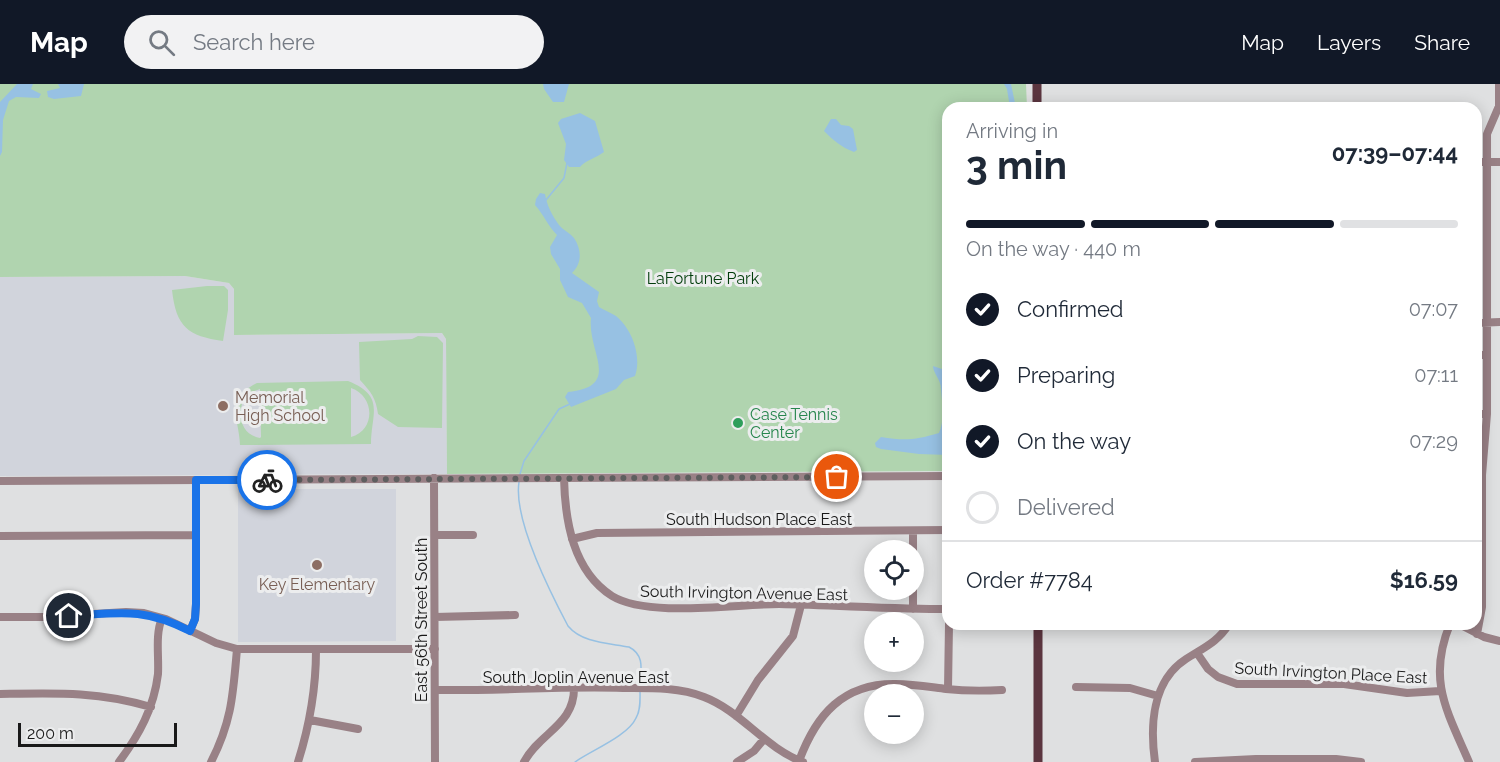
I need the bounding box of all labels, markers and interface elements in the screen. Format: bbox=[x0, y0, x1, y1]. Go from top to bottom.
search box bbox=[124, 15, 544, 69]
text: Map bbox=[30, 26, 88, 59]
icon: search bbox=[145, 26, 178, 59]
text: Search here bbox=[193, 29, 315, 55]
text: Map bbox=[1241, 30, 1284, 55]
text: Layers bbox=[1317, 30, 1381, 55]
text: Share bbox=[1414, 30, 1470, 55]
text: Arriving in bbox=[966, 119, 1058, 143]
text: 07:39–07:44 bbox=[1332, 140, 1458, 166]
text: 3 min bbox=[966, 142, 1067, 188]
text: On the way · 440 m bbox=[966, 237, 1141, 261]
park label: LaFortune Park bbox=[647, 269, 760, 288]
icon: check bbox=[966, 293, 999, 326]
text: Confirmed bbox=[1017, 296, 1124, 322]
text: 07:07 bbox=[1409, 297, 1458, 321]
icon: check bbox=[966, 359, 999, 392]
text: Preparing bbox=[1017, 362, 1115, 388]
text: 07:11 bbox=[1414, 363, 1458, 387]
place label: Memorial High School bbox=[235, 388, 325, 425]
marker: Memorial High School bbox=[216, 399, 230, 413]
place label: Case Tennis Center bbox=[750, 405, 838, 442]
marker: Case Tennis Center bbox=[731, 416, 745, 430]
icon: check bbox=[966, 425, 999, 458]
text: On the way bbox=[1017, 428, 1131, 454]
text: 07:29 bbox=[1409, 429, 1458, 453]
courier bbox=[237, 450, 297, 510]
pin bbox=[811, 451, 862, 502]
icon: bag bbox=[820, 460, 853, 493]
icon: bike bbox=[251, 464, 284, 497]
text: Delivered bbox=[1017, 494, 1115, 520]
street label: South Hudson Place East bbox=[666, 510, 853, 529]
street label: East 56th Street South bbox=[412, 538, 431, 702]
map controls bbox=[864, 540, 924, 744]
button: locate bbox=[864, 540, 924, 600]
marker: Key Elementary bbox=[310, 558, 324, 572]
text: Order #7784 bbox=[966, 567, 1093, 593]
text: $16.59 bbox=[1390, 567, 1458, 593]
place label: Key Elementary bbox=[259, 575, 376, 594]
street label: South Irvington Avenue East bbox=[640, 582, 849, 604]
pin bbox=[43, 590, 94, 641]
icon: home bbox=[52, 599, 85, 632]
button: + bbox=[864, 612, 924, 672]
street label: South Irvington Place East bbox=[1234, 658, 1429, 688]
street label: South Joplin Avenue East bbox=[483, 668, 670, 687]
button: − bbox=[864, 684, 924, 744]
scale bar bbox=[18, 720, 177, 748]
text: 200 m bbox=[27, 724, 74, 743]

